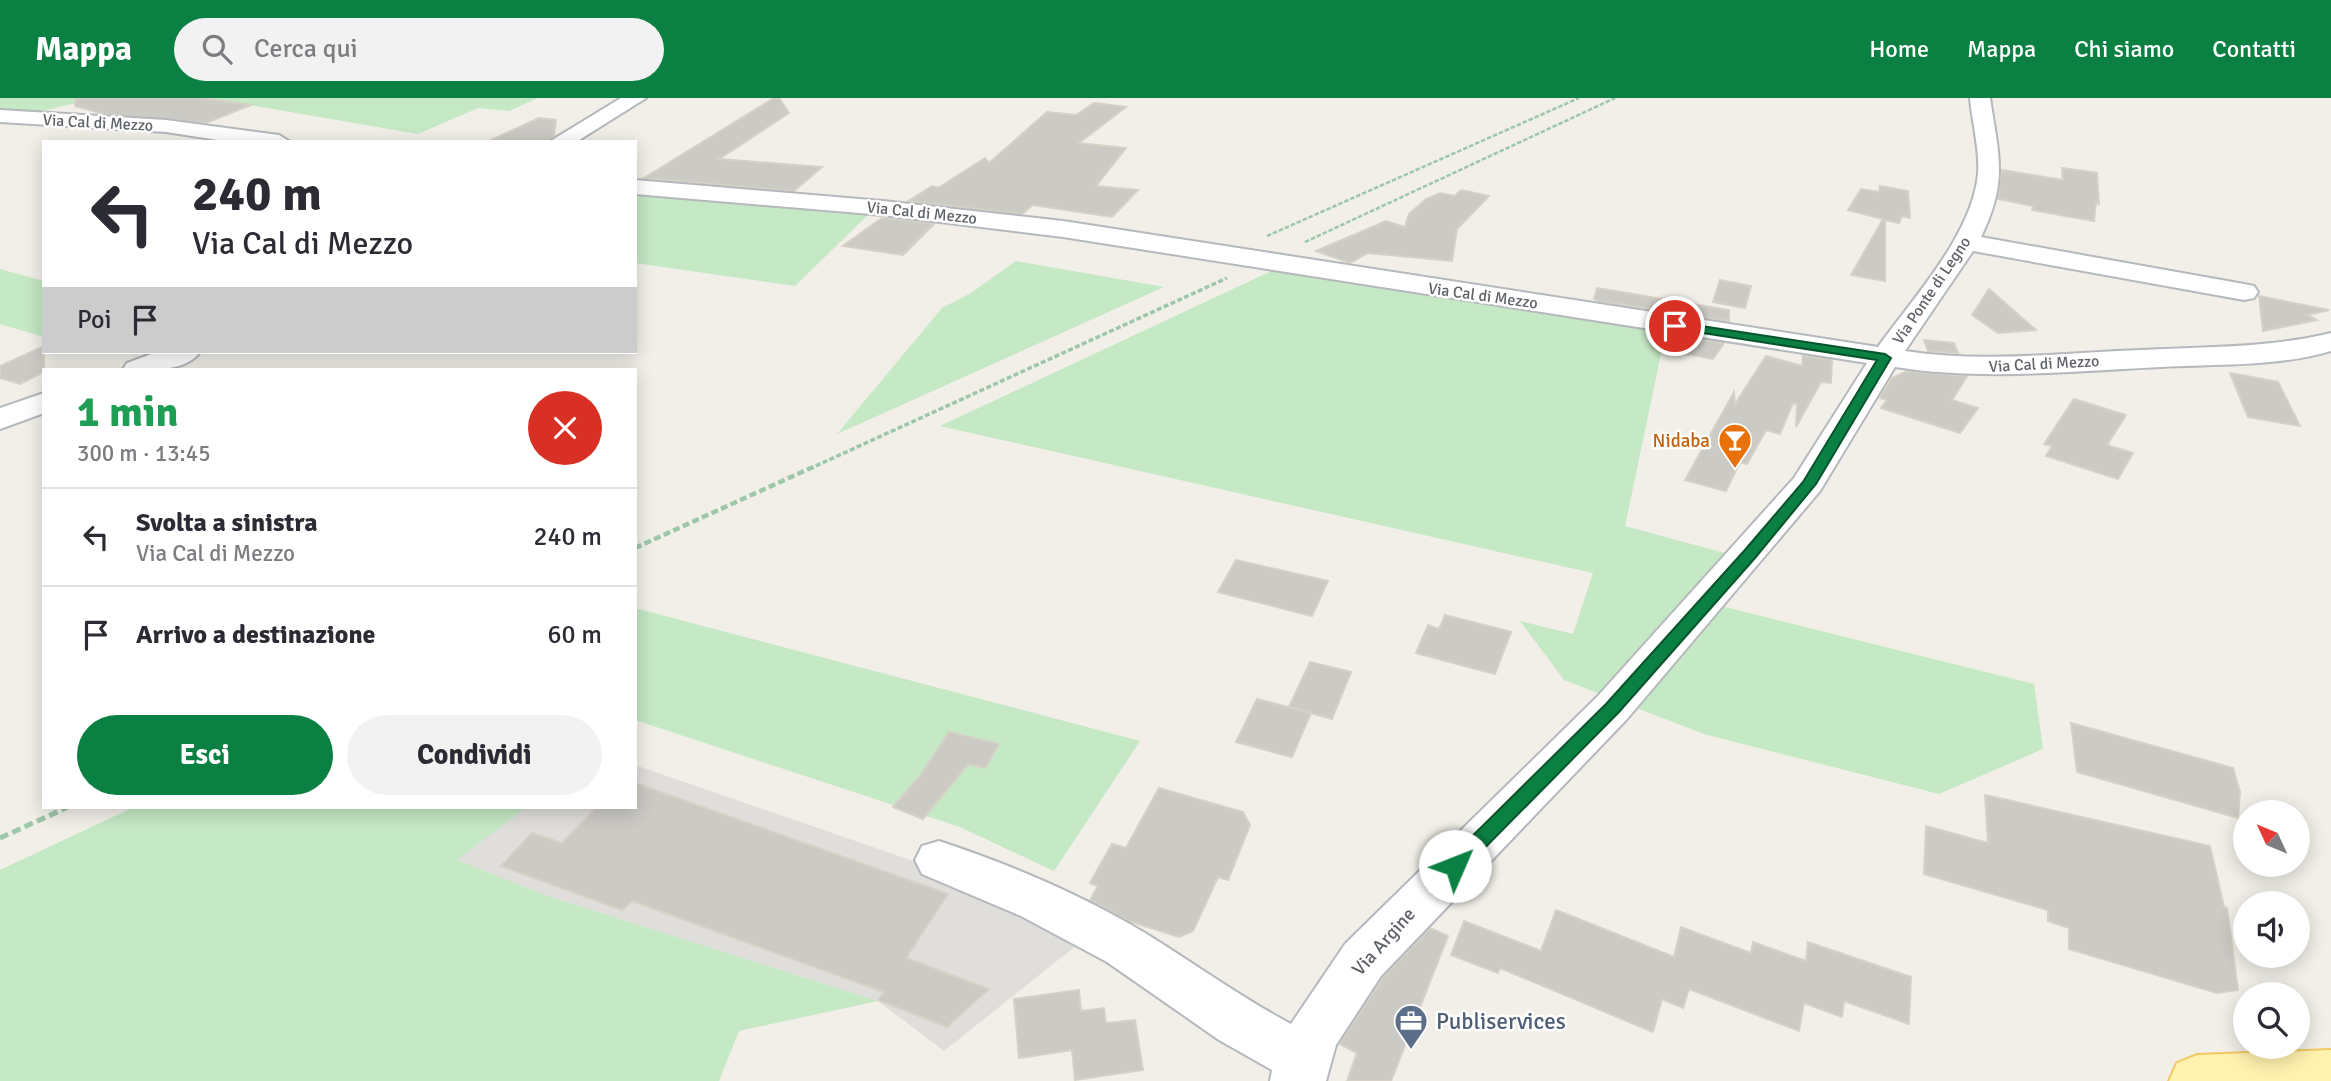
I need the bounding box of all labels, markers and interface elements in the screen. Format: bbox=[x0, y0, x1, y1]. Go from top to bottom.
search box bbox=[174, 18, 664, 81]
text: Mappa bbox=[35, 29, 132, 70]
icon: search bbox=[198, 30, 236, 68]
text: Cerca qui bbox=[254, 33, 358, 65]
text: Home bbox=[1869, 34, 1929, 64]
text: Mappa bbox=[1967, 34, 2036, 64]
text: Chi siamo bbox=[2074, 34, 2174, 64]
text: Contatti bbox=[2212, 34, 2296, 64]
street label: Via Cal di Mezzo bbox=[42, 110, 154, 136]
text: 240 m bbox=[192, 164, 322, 224]
icon: left bbox=[77, 168, 168, 259]
street label: Via Cal di Mezzo bbox=[866, 197, 978, 229]
text: Via Cal di Mezzo bbox=[192, 224, 413, 263]
street label: Via Ponte di Legno bbox=[1888, 233, 1975, 348]
street label: Via Cal di Mezzo bbox=[1427, 278, 1539, 314]
pin bbox=[1645, 296, 1705, 356]
icon: arrive bbox=[126, 301, 164, 339]
text: Poi bbox=[77, 304, 112, 336]
icon: arrive bbox=[1656, 307, 1694, 345]
street label: Via Cal di Mezzo bbox=[1988, 351, 2100, 377]
text: 1 min bbox=[77, 387, 178, 438]
button: close bbox=[528, 391, 602, 465]
bar icon: Nidaba bbox=[1716, 421, 1754, 470]
place label: Nidaba bbox=[1653, 429, 1710, 453]
text: 300 m · 13:45 bbox=[77, 439, 211, 468]
text: Svolta a sinistra bbox=[136, 507, 318, 539]
icon: left bbox=[77, 518, 115, 556]
text: 240 m bbox=[533, 521, 602, 553]
text: Via Cal di Mezzo bbox=[136, 539, 295, 568]
icon: arrive bbox=[77, 616, 115, 654]
text: Arrivo a destinazione bbox=[136, 619, 376, 651]
text: 60 m bbox=[547, 619, 602, 651]
button: Esci bbox=[77, 715, 333, 795]
button: Condividi bbox=[347, 715, 602, 795]
north arrow bbox=[2233, 800, 2310, 877]
map controls bbox=[2233, 800, 2310, 1059]
position arrow bbox=[1418, 829, 1492, 903]
button: sound bbox=[2233, 891, 2310, 968]
street label: Via Argine bbox=[1347, 903, 1421, 981]
button: search bbox=[2233, 982, 2310, 1059]
office icon: Publiservices bbox=[1392, 1002, 1430, 1051]
place label: Publiservices bbox=[1436, 1007, 1566, 1036]

